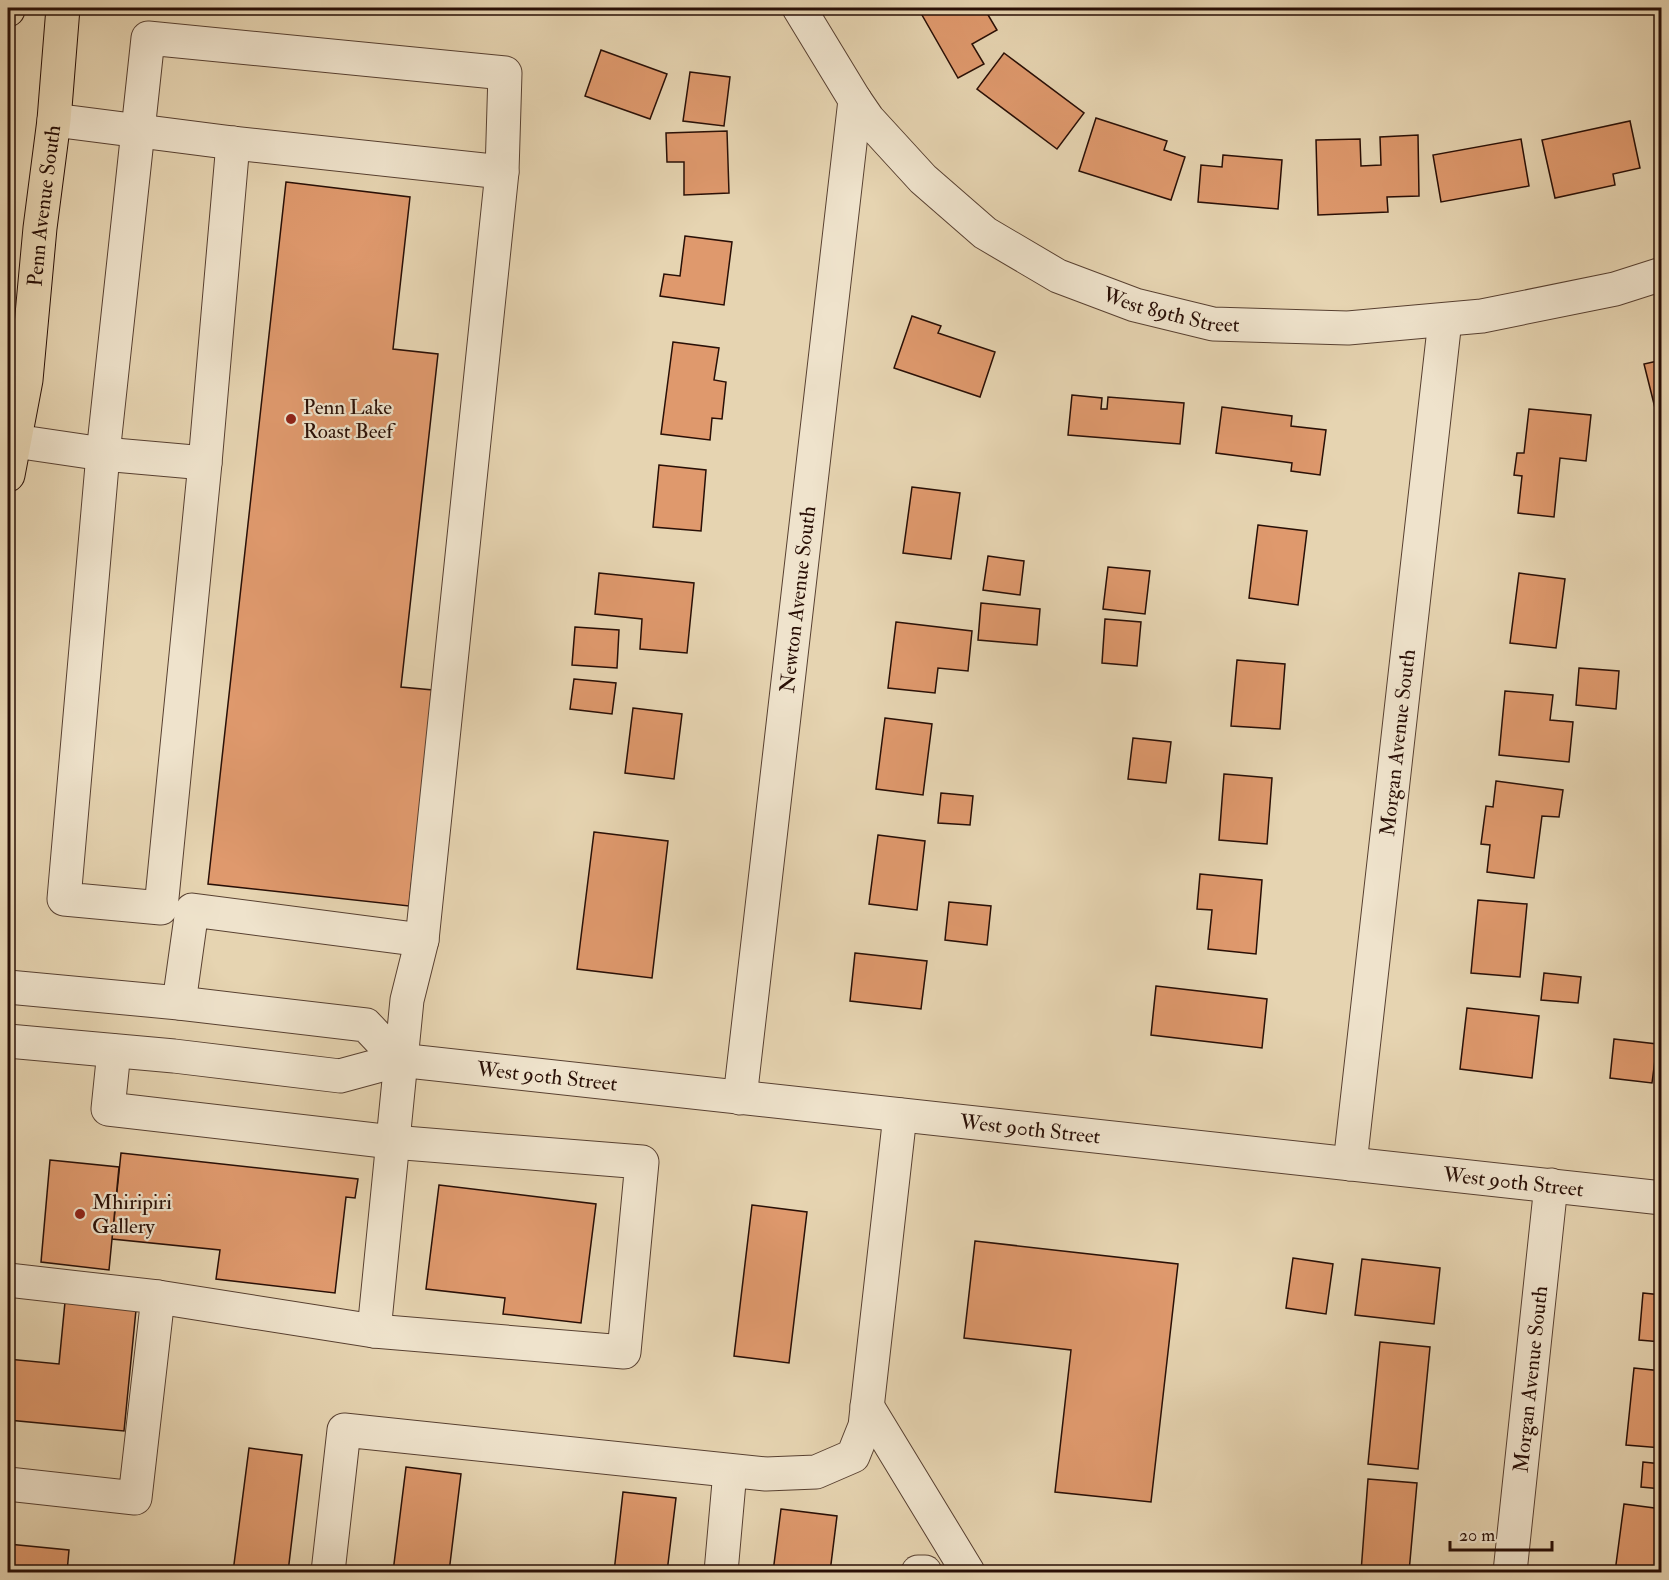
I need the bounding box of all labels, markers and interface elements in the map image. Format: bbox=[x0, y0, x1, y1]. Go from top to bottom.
street label: Penn Avenue South bbox=[21, 123, 67, 287]
street label: West 89th Street bbox=[1098, 280, 1240, 338]
place label: Penn Lake Roast Beef bbox=[303, 394, 396, 445]
marker: Penn Lake Roast Beef bbox=[284, 412, 298, 426]
street label: Newton Avenue South bbox=[773, 504, 822, 694]
street label: Morgan Avenue South bbox=[1374, 648, 1421, 837]
street label: West 90th Street bbox=[474, 1055, 619, 1097]
street label: West 90th Street bbox=[958, 1108, 1102, 1150]
street label: West 90th Street bbox=[1441, 1161, 1585, 1203]
place label: Mhiripiri Gallery bbox=[92, 1189, 172, 1240]
marker: Mhiripiri Gallery bbox=[73, 1207, 87, 1221]
street label: Morgan Avenue South bbox=[1507, 1284, 1554, 1474]
scale bar bbox=[1450, 1514, 1552, 1552]
text: 20 m bbox=[1459, 1524, 1495, 1547]

